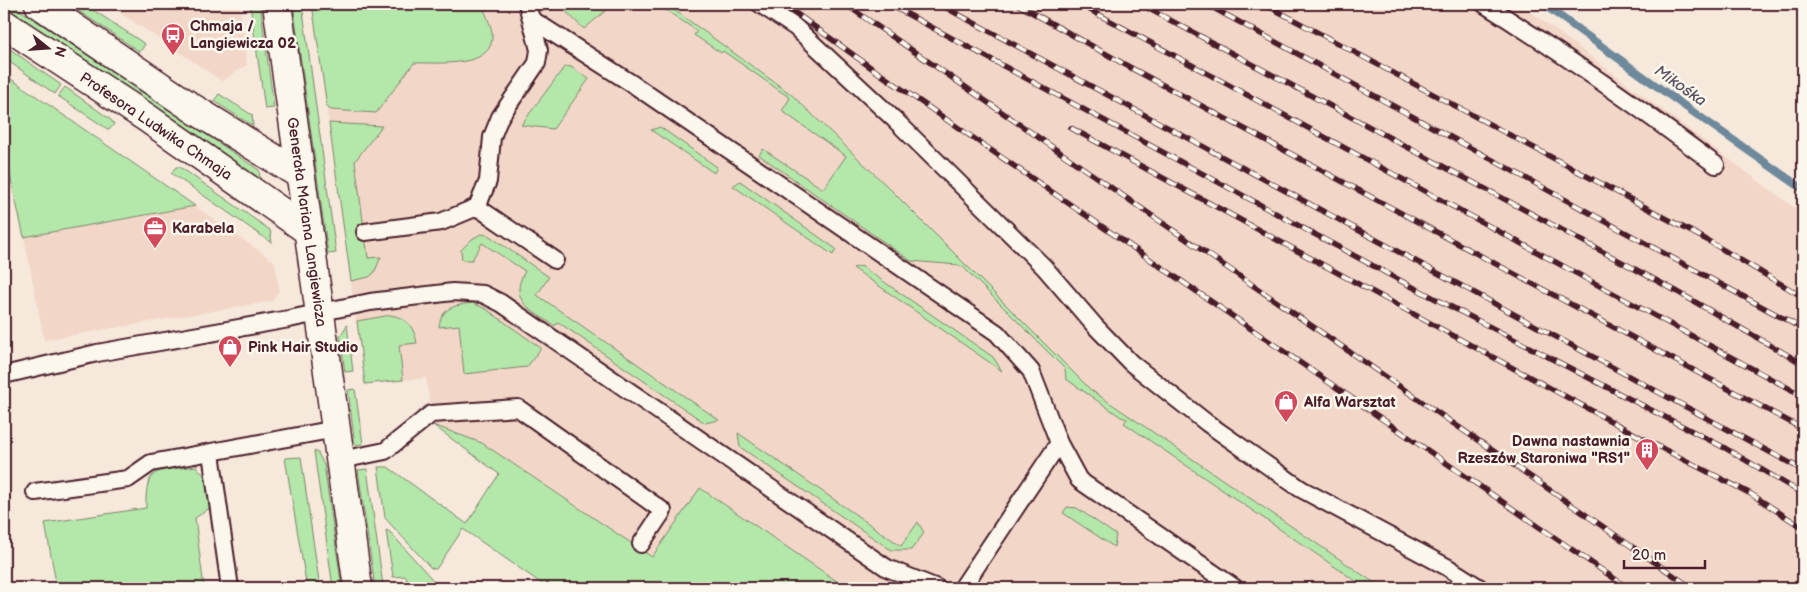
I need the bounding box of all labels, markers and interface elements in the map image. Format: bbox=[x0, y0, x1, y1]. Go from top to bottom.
place label: Chmaja / Langiewicza 02 bbox=[190, 17, 296, 53]
north arrow bbox=[22, 22, 72, 72]
bus stop icon: Chmaja / Langiewicza 02 bbox=[160, 22, 186, 56]
text: N bbox=[50, 44, 70, 59]
water label: Mikośka bbox=[1651, 62, 1710, 111]
street label: Profesora Ludwika Chmaja bbox=[76, 68, 236, 185]
street label: Generała Mariana Langiewicza bbox=[282, 116, 331, 328]
office icon: Karabela bbox=[142, 215, 168, 249]
place label: Karabela bbox=[172, 219, 234, 238]
shop icon: Pink Hair Studio bbox=[217, 334, 243, 368]
place label: Pink Hair Studio bbox=[248, 338, 359, 357]
shop icon: Alfa Warsztat bbox=[1273, 389, 1299, 423]
place label: Alfa Warsztat bbox=[1303, 393, 1396, 412]
place label: Dawna nastawnia Rzeszów Staroniwa "RS1" bbox=[1457, 432, 1630, 468]
building icon: Dawna nastawnia Rzeszów Staroniwa "RS1" bbox=[1634, 437, 1660, 471]
scale bar bbox=[1624, 537, 1706, 569]
text: 20 m bbox=[1632, 546, 1666, 565]

